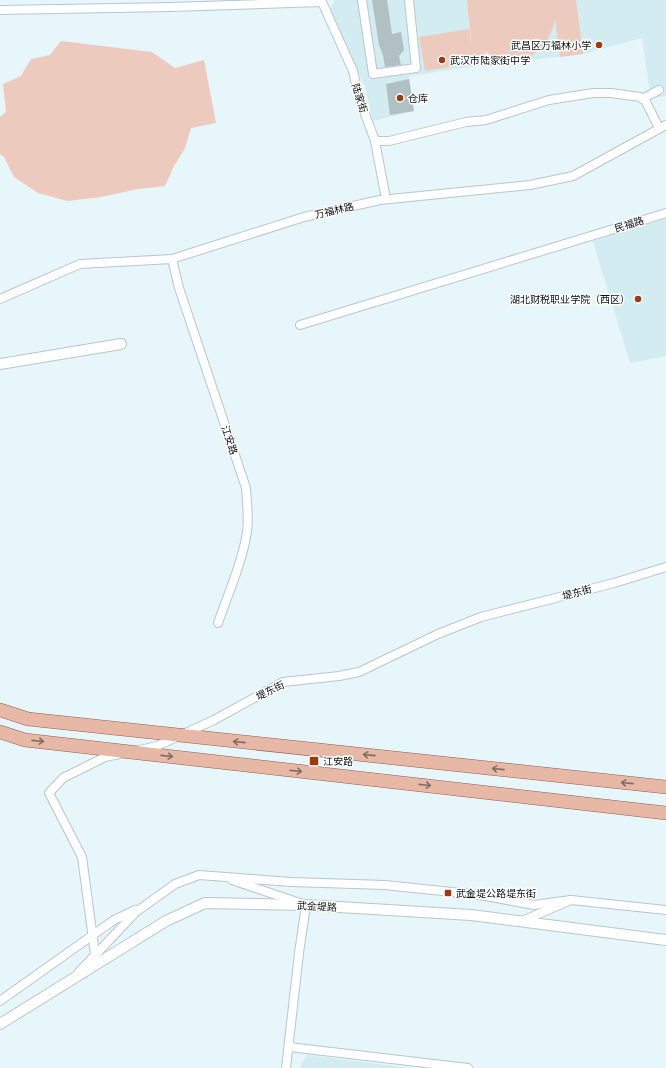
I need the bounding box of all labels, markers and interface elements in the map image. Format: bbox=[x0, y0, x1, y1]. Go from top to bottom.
place label: 武昌区万福林小学 bbox=[511, 40, 591, 51]
marker: 武昌区万福林小学 bbox=[594, 40, 604, 50]
marker: 武汉市陆家街中学 bbox=[437, 55, 447, 65]
place label: 武汉市陆家街中学 bbox=[450, 55, 530, 66]
street label: 陆家街 bbox=[350, 82, 369, 114]
marker: 仓库 bbox=[395, 93, 405, 103]
place label: 仓库 bbox=[408, 93, 428, 104]
street label: 万福林路 bbox=[313, 201, 355, 220]
street label: 民福路 bbox=[613, 215, 645, 234]
place label: 湖北财税职业学院（西区） bbox=[510, 294, 630, 305]
marker: 湖北财税职业学院（西区） bbox=[633, 294, 643, 304]
street label: 江安路 bbox=[220, 424, 239, 456]
street label: 堤东街 bbox=[561, 583, 593, 602]
street label: 堤东街 bbox=[254, 679, 286, 702]
one-way arrow bbox=[31, 738, 44, 745]
one-way arrow bbox=[233, 738, 246, 745]
one-way arrow bbox=[160, 752, 173, 760]
one-way arrow bbox=[363, 752, 376, 759]
marker: 江安路 bbox=[308, 755, 320, 767]
place label: 江安路 bbox=[323, 756, 353, 767]
one-way arrow bbox=[492, 765, 505, 773]
one-way arrow bbox=[289, 767, 302, 775]
one-way arrow bbox=[621, 779, 634, 787]
one-way arrow bbox=[418, 782, 431, 789]
marker: 武金堤公路堤东街 bbox=[443, 888, 453, 898]
place label: 武金堤公路堤东街 bbox=[456, 888, 536, 899]
street label: 武金堤路 bbox=[297, 900, 337, 913]

